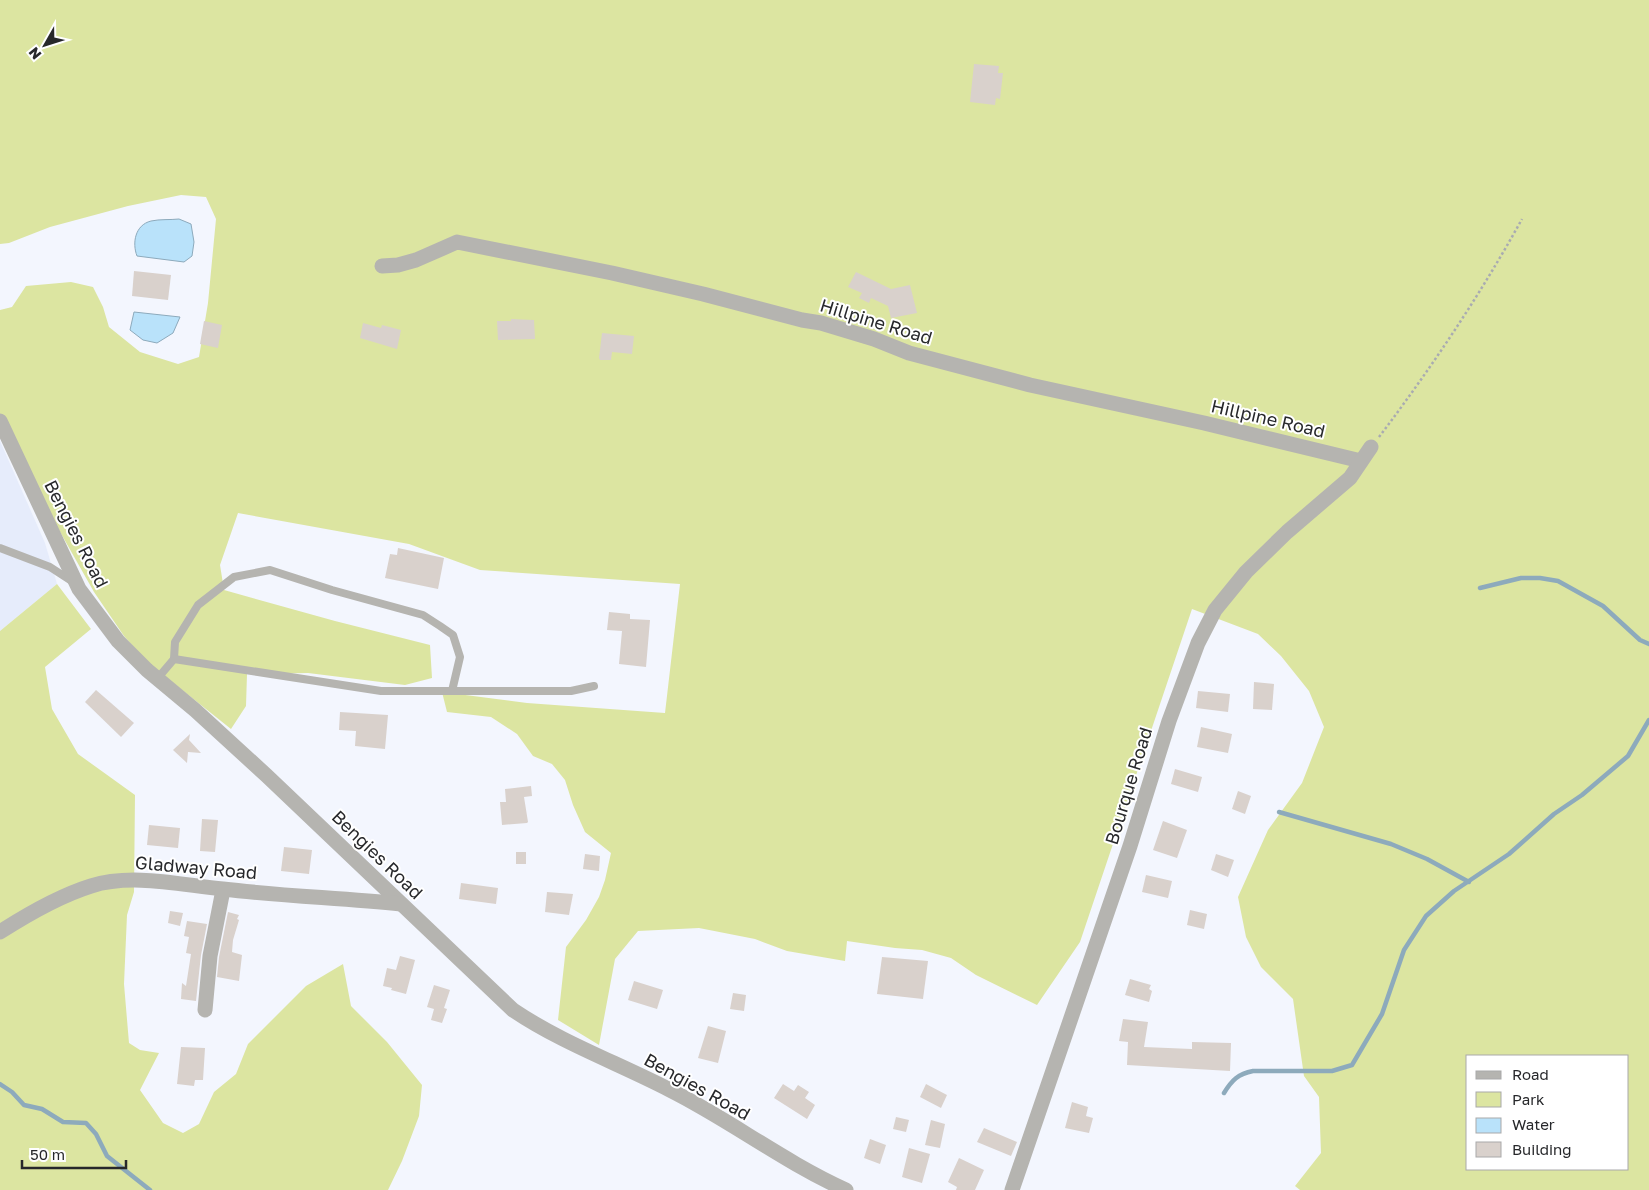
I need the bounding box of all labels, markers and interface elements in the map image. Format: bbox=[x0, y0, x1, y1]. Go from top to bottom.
north arrow bbox=[20, 20, 70, 70]
text: N bbox=[25, 44, 44, 63]
street label: Hillpine Road bbox=[818, 294, 935, 349]
street label: Hillpine Road bbox=[1209, 394, 1327, 442]
street label: Bengies Road bbox=[40, 476, 113, 591]
street label: Bourque Road bbox=[1100, 724, 1156, 847]
street label: Bengies Road bbox=[328, 805, 428, 903]
street label: Gladway Road bbox=[134, 851, 258, 883]
street label: Bengies Road bbox=[641, 1048, 754, 1124]
legend bbox=[1466, 1055, 1629, 1170]
text: Road bbox=[1512, 1065, 1549, 1083]
text: Park bbox=[1512, 1090, 1545, 1108]
text: Water bbox=[1512, 1115, 1555, 1133]
scale bar bbox=[22, 1138, 126, 1170]
text: Building bbox=[1512, 1140, 1572, 1158]
text: 50 m bbox=[30, 1145, 65, 1163]

